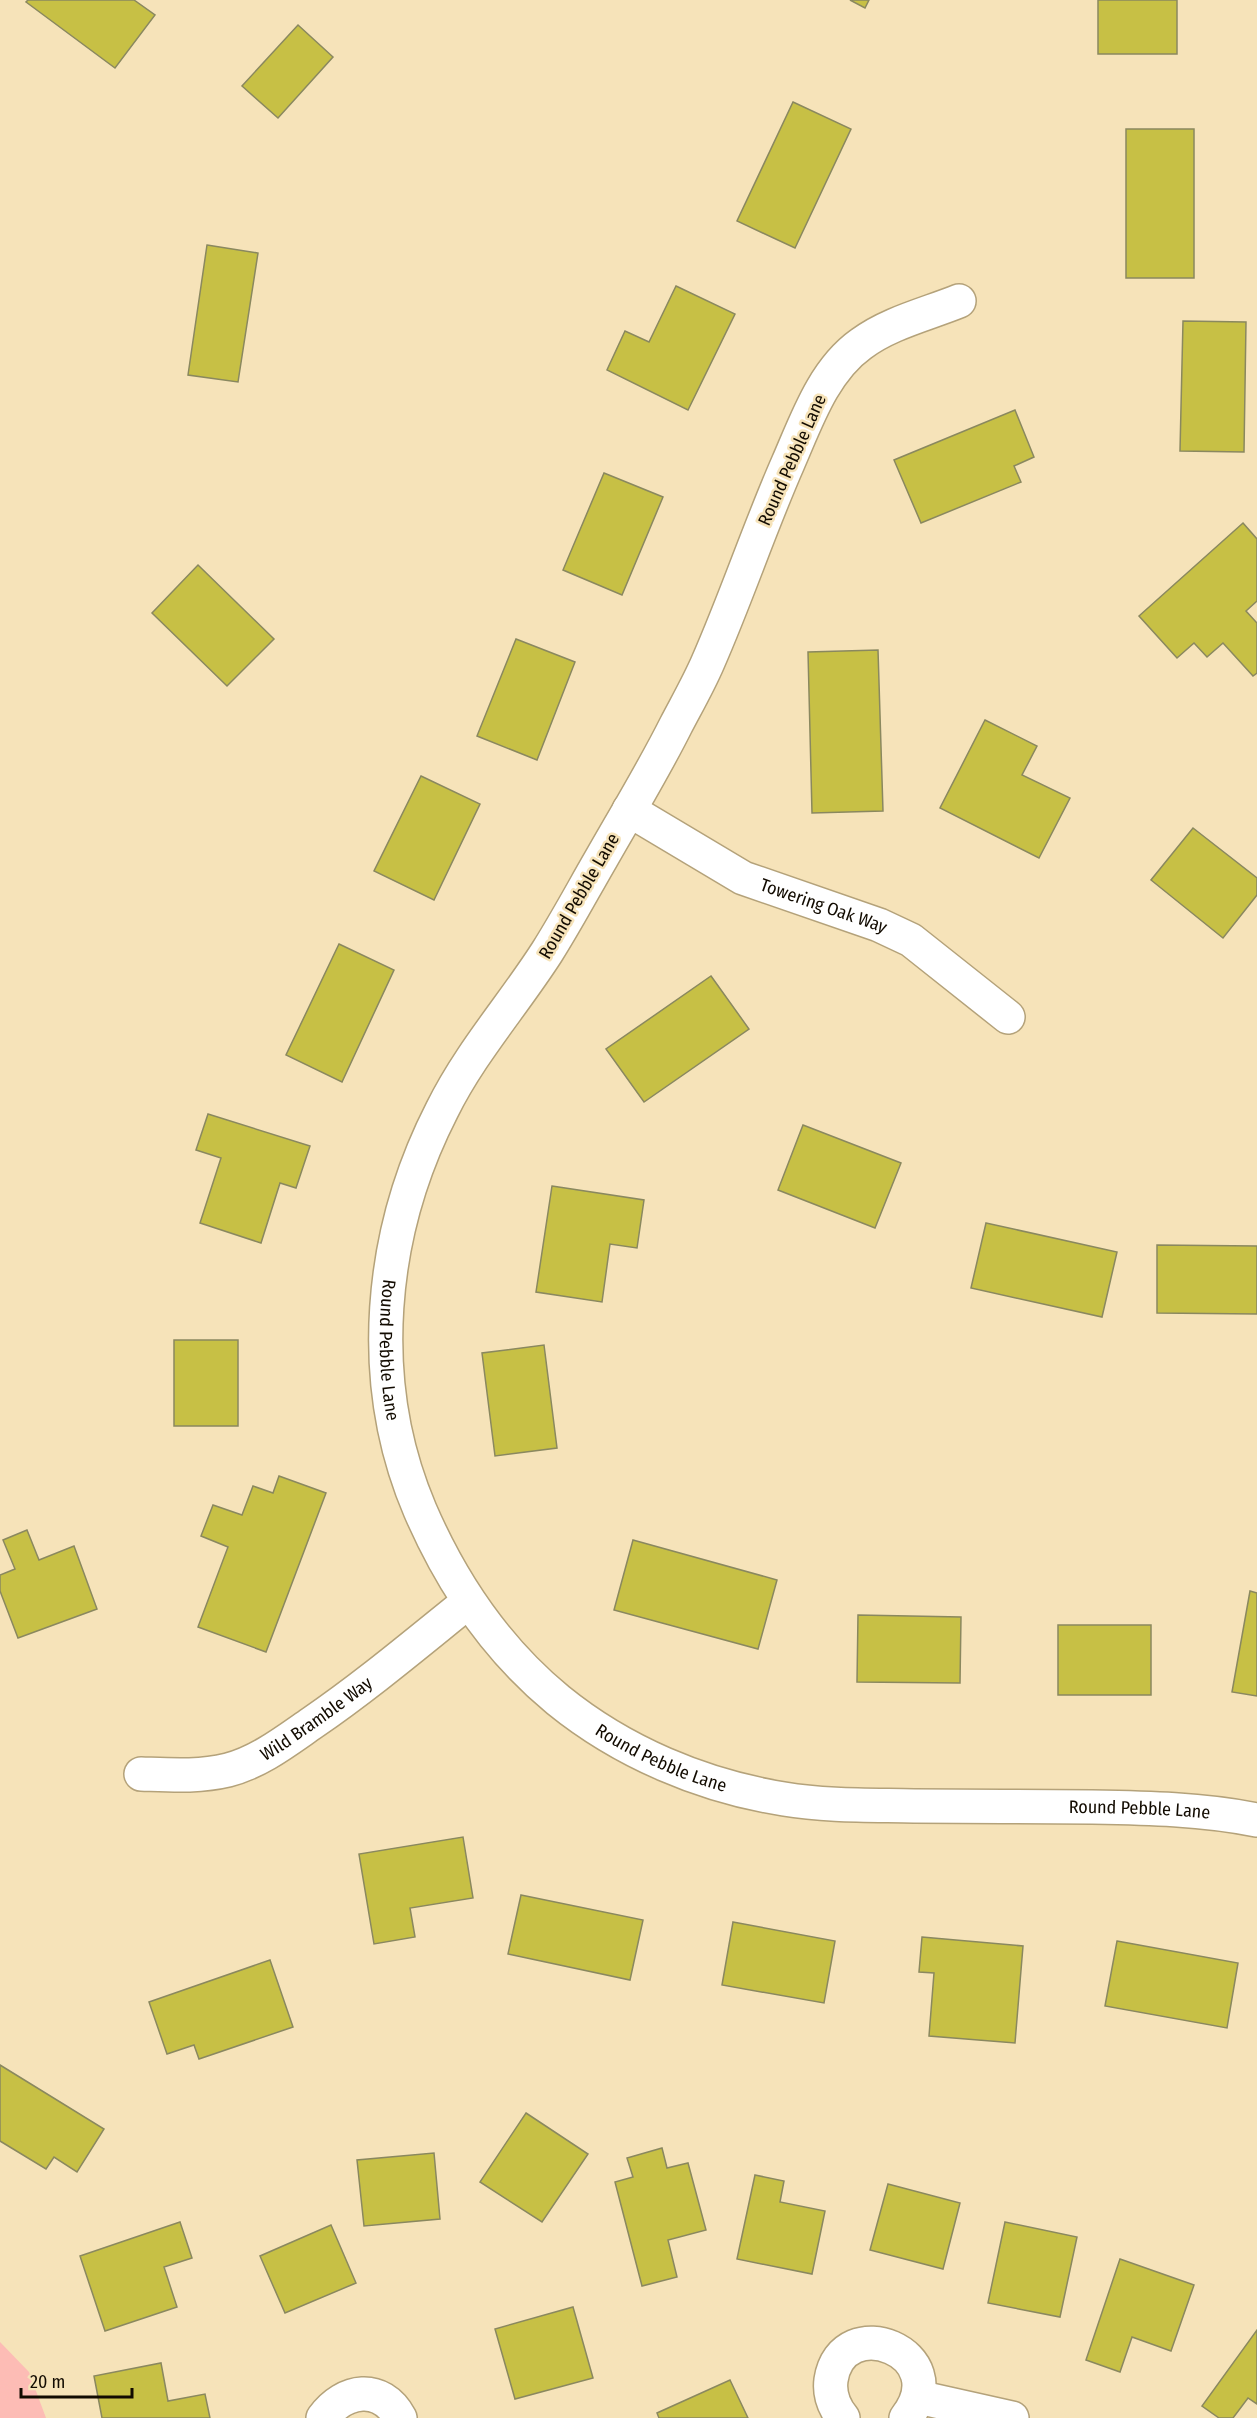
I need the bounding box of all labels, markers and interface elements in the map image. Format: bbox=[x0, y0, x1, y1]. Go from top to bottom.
street label: Round Pebble Lane bbox=[753, 391, 831, 529]
street label: Round Pebble Lane bbox=[534, 829, 624, 963]
street label: Towering Oak Way bbox=[757, 874, 891, 938]
street label: Round Pebble Lane bbox=[375, 1278, 404, 1422]
street label: Wild Bramble Way bbox=[256, 1672, 377, 1766]
street label: Round Pebble Lane bbox=[591, 1719, 729, 1797]
street label: Round Pebble Lane bbox=[1069, 1796, 1211, 1824]
scale bar bbox=[21, 2361, 132, 2399]
text: 20 m bbox=[30, 2371, 65, 2393]

